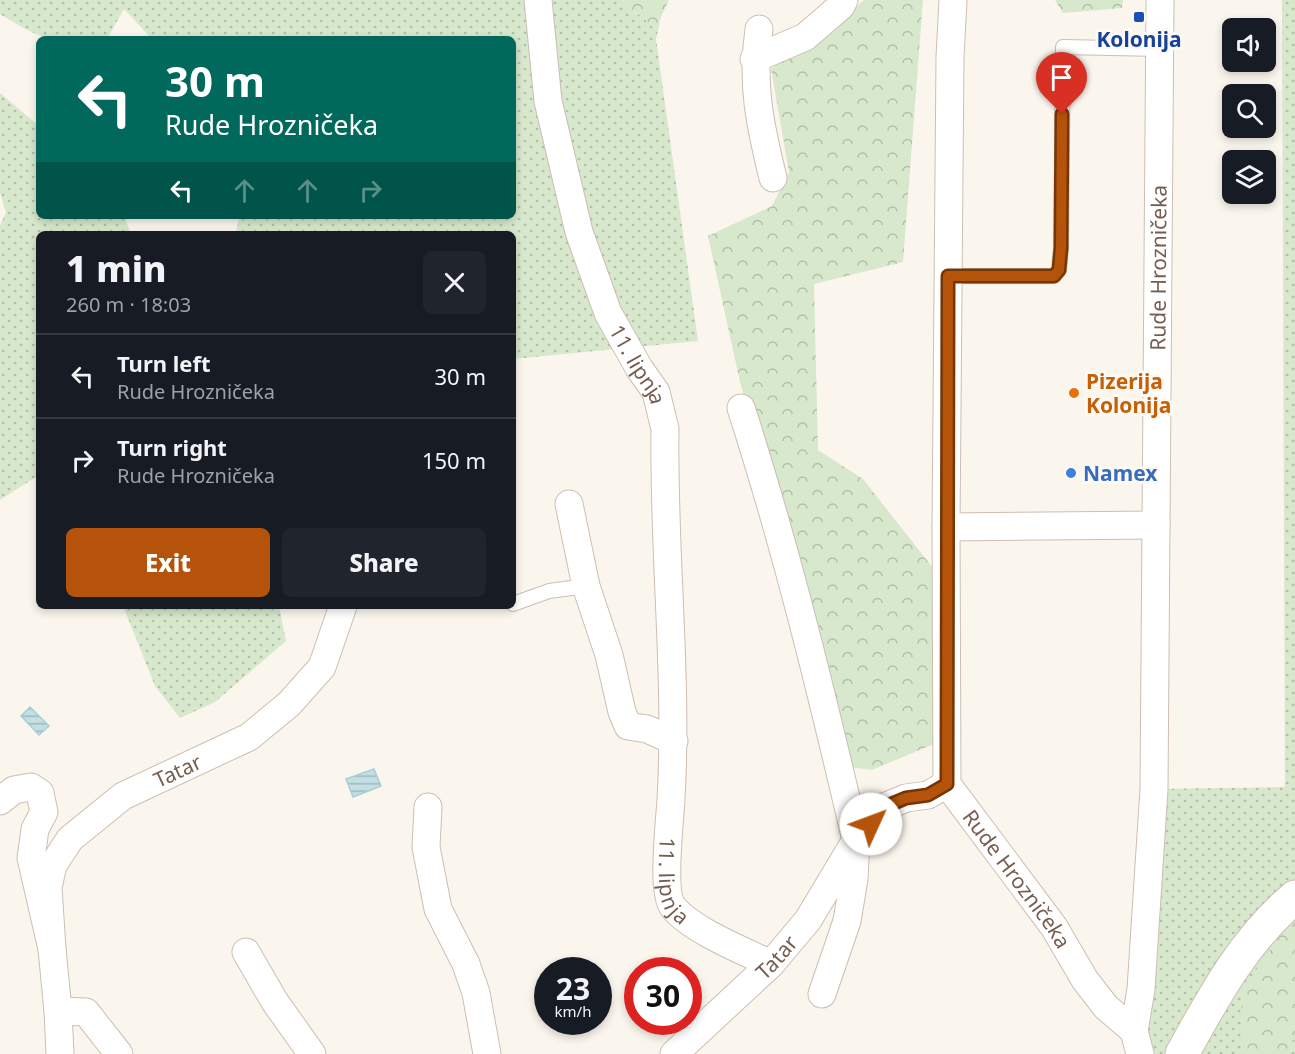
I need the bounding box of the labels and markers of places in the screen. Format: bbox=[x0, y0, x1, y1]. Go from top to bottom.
marker: Kolonija bbox=[1132, 10, 1146, 24]
place label: Kolonija bbox=[1096, 25, 1182, 53]
pin bbox=[1036, 52, 1087, 114]
place label: Pizerija Kolonija bbox=[1086, 367, 1171, 419]
marker: Pizerija Kolonija bbox=[1067, 386, 1081, 400]
place label: Namex bbox=[1083, 459, 1158, 487]
marker: Namex bbox=[1064, 466, 1078, 480]

